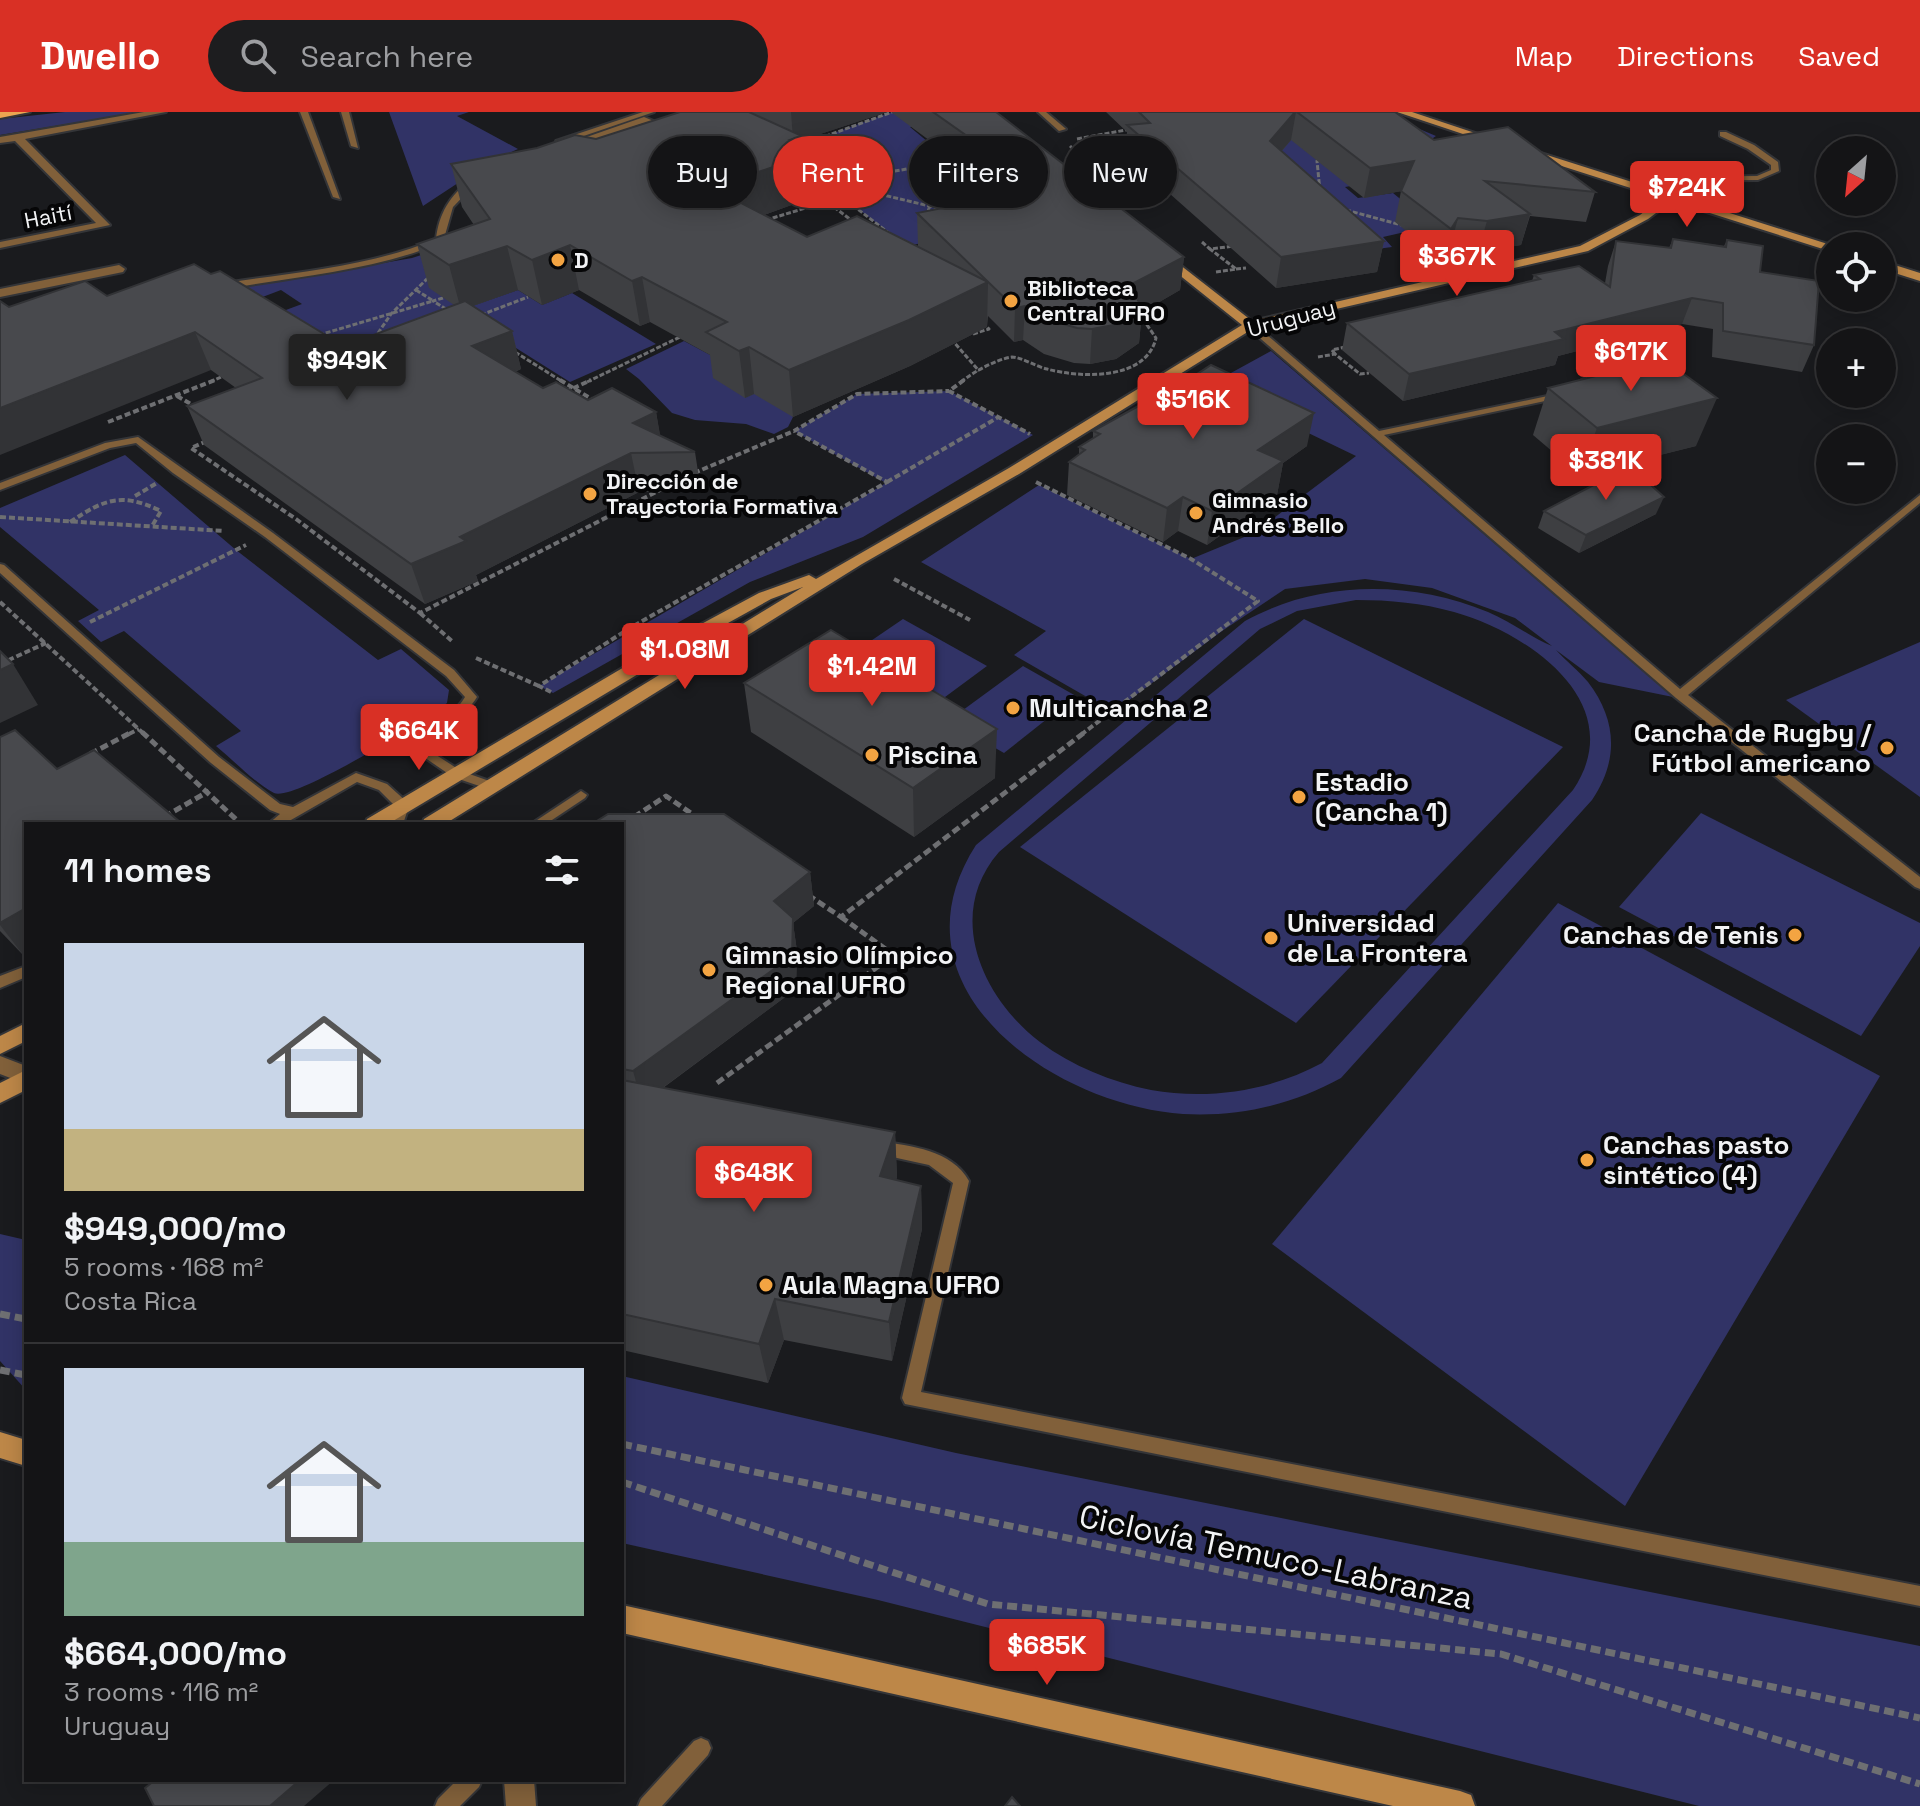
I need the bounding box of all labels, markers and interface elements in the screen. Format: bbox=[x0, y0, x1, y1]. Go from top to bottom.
search box bbox=[208, 20, 768, 92]
text: Dwello bbox=[40, 32, 160, 80]
icon: search bbox=[236, 34, 280, 78]
text: Search here bbox=[300, 37, 473, 76]
text: Map bbox=[1515, 38, 1573, 74]
text: Directions bbox=[1617, 38, 1754, 74]
text: Saved bbox=[1798, 38, 1880, 74]
chip: Buy bbox=[648, 136, 757, 208]
chip: Rent bbox=[773, 136, 893, 208]
chip: Filters bbox=[909, 136, 1048, 208]
chip: New bbox=[1064, 136, 1177, 208]
north arrow bbox=[1816, 136, 1896, 216]
map controls bbox=[1816, 136, 1896, 504]
pin: $724K bbox=[1631, 161, 1743, 229]
text: $724K bbox=[1648, 170, 1726, 204]
street label: Haití bbox=[22, 198, 75, 234]
pin: $367K bbox=[1401, 230, 1513, 298]
button: locate bbox=[1816, 232, 1896, 312]
text: $367K bbox=[1418, 239, 1496, 273]
place label: D bbox=[574, 246, 589, 274]
marker: D bbox=[549, 251, 567, 269]
place label: Biblioteca Central UFRO bbox=[1027, 274, 1165, 327]
marker: Biblioteca Central UFRO bbox=[1002, 292, 1020, 310]
street label: Uruguay bbox=[1244, 293, 1338, 343]
pin: $617K bbox=[1575, 325, 1687, 393]
button: + bbox=[1816, 328, 1896, 408]
pin: $949K bbox=[291, 334, 403, 402]
text: $617K bbox=[1594, 334, 1668, 368]
text: $949K bbox=[307, 343, 387, 377]
pin: $516K bbox=[1137, 373, 1249, 441]
text: $516K bbox=[1156, 382, 1230, 416]
button: − bbox=[1816, 424, 1896, 504]
pin: $381K bbox=[1550, 434, 1662, 502]
text: $381K bbox=[1568, 443, 1644, 477]
place label: Dirección de Trayectoria Formativa bbox=[606, 467, 838, 520]
marker: Dirección de Trayectoria Formativa bbox=[581, 485, 599, 503]
place label: Gimnasio Andrés Bello bbox=[1212, 486, 1344, 539]
marker: Gimnasio Andrés Bello bbox=[1187, 504, 1205, 522]
pin: $1.08M bbox=[620, 623, 750, 691]
text: $1.08M bbox=[640, 632, 730, 666]
pin: $1.42M bbox=[807, 640, 937, 708]
text: $1.42M bbox=[827, 649, 917, 683]
place label: Multicancha 2 bbox=[1029, 691, 1208, 725]
marker: Multicancha 2 bbox=[1004, 699, 1022, 717]
pin: $664K bbox=[363, 704, 475, 772]
text: $664K bbox=[379, 713, 459, 747]
place label: Cancha de Rugby / Fútbol americano bbox=[1634, 716, 1872, 780]
place label: Piscina bbox=[888, 738, 977, 772]
marker: Cancha de Rugby / Fútbol americano bbox=[1878, 739, 1896, 757]
marker: Piscina bbox=[863, 746, 881, 764]
place label: Estadio (Cancha 1) bbox=[1315, 765, 1448, 829]
marker: Estadio (Cancha 1) bbox=[1290, 788, 1308, 806]
icon: filters bbox=[540, 848, 584, 892]
text: 11 homes bbox=[64, 849, 212, 892]
place label: Universidad de La Frontera bbox=[1287, 906, 1468, 970]
place label: Canchas de Tenis bbox=[1563, 918, 1779, 952]
marker: Canchas de Tenis bbox=[1786, 926, 1804, 944]
marker: Universidad de La Frontera bbox=[1262, 929, 1280, 947]
place label: Gimnasio Olímpico Regional UFRO bbox=[725, 938, 954, 1002]
marker: Gimnasio Olímpico Regional UFRO bbox=[700, 961, 718, 979]
icon: home bbox=[252, 995, 396, 1139]
place label: Canchas pasto sintético (4) bbox=[1603, 1128, 1789, 1192]
pin: $648K bbox=[698, 1146, 810, 1214]
marker: Canchas pasto sintético (4) bbox=[1578, 1151, 1596, 1169]
text: $648K bbox=[714, 1155, 794, 1189]
text: $949,000/mo bbox=[64, 1207, 287, 1250]
text: 5 rooms · 168 m² bbox=[64, 1250, 264, 1284]
place label: Aula Magna UFRO bbox=[782, 1268, 1000, 1302]
marker: Aula Magna UFRO bbox=[757, 1276, 775, 1294]
text: Costa Rica bbox=[64, 1284, 197, 1318]
icon: home bbox=[252, 1420, 396, 1564]
street label: Ciclovía Temuco-Labranza bbox=[1076, 1496, 1476, 1618]
pin: $685K bbox=[991, 1619, 1103, 1687]
text: $685K bbox=[1007, 1628, 1087, 1662]
text: $664,000/mo bbox=[64, 1632, 287, 1675]
text: 3 rooms · 116 m² bbox=[64, 1675, 258, 1709]
text: Uruguay bbox=[64, 1709, 170, 1743]

